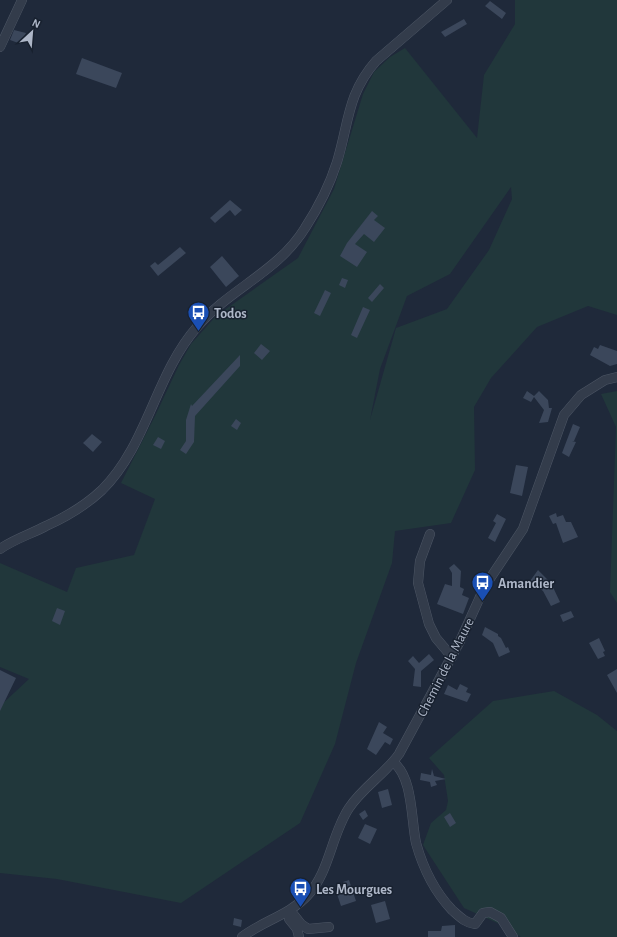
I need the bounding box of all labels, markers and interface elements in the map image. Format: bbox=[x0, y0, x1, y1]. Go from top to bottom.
north arrow bbox=[12, 12, 52, 52]
text: N bbox=[30, 17, 42, 30]
bus stop icon: Todos bbox=[186, 300, 212, 333]
place label: Todos bbox=[214, 307, 247, 321]
bus stop icon: Amandier bbox=[469, 570, 495, 603]
place label: Amandier bbox=[498, 577, 554, 591]
street label: Chemin de la Maure bbox=[415, 616, 477, 719]
bus stop icon: Les Mourgues bbox=[287, 876, 313, 909]
place label: Les Mourgues bbox=[316, 883, 392, 897]

